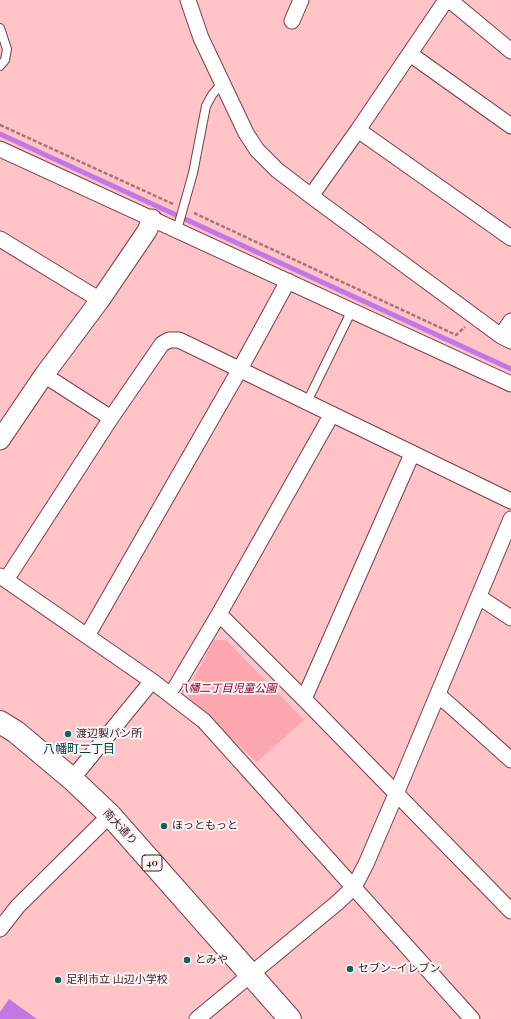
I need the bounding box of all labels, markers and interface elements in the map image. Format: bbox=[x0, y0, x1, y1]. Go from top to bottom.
park label: 八幡二丁目児童公園 bbox=[178, 682, 276, 696]
place label: 渡辺製パン所 bbox=[76, 727, 142, 741]
marker: 渡辺製パン所 bbox=[63, 729, 73, 739]
district label: 八幡町二丁目 bbox=[43, 742, 115, 756]
street label: 南大通り bbox=[100, 806, 140, 848]
place label: ほっともっと bbox=[172, 819, 238, 833]
marker: ほっともっと bbox=[159, 821, 169, 831]
road number: 40 bbox=[142, 855, 162, 871]
place label: とみや bbox=[195, 953, 228, 967]
marker: とみや bbox=[182, 955, 192, 965]
place label: セブン-イレブン bbox=[358, 962, 440, 976]
marker: セブン-イレブン bbox=[345, 964, 355, 974]
place label: 足利市立 山辺小学校 bbox=[66, 973, 168, 987]
marker: 足利市立 山辺小学校 bbox=[53, 975, 63, 985]

